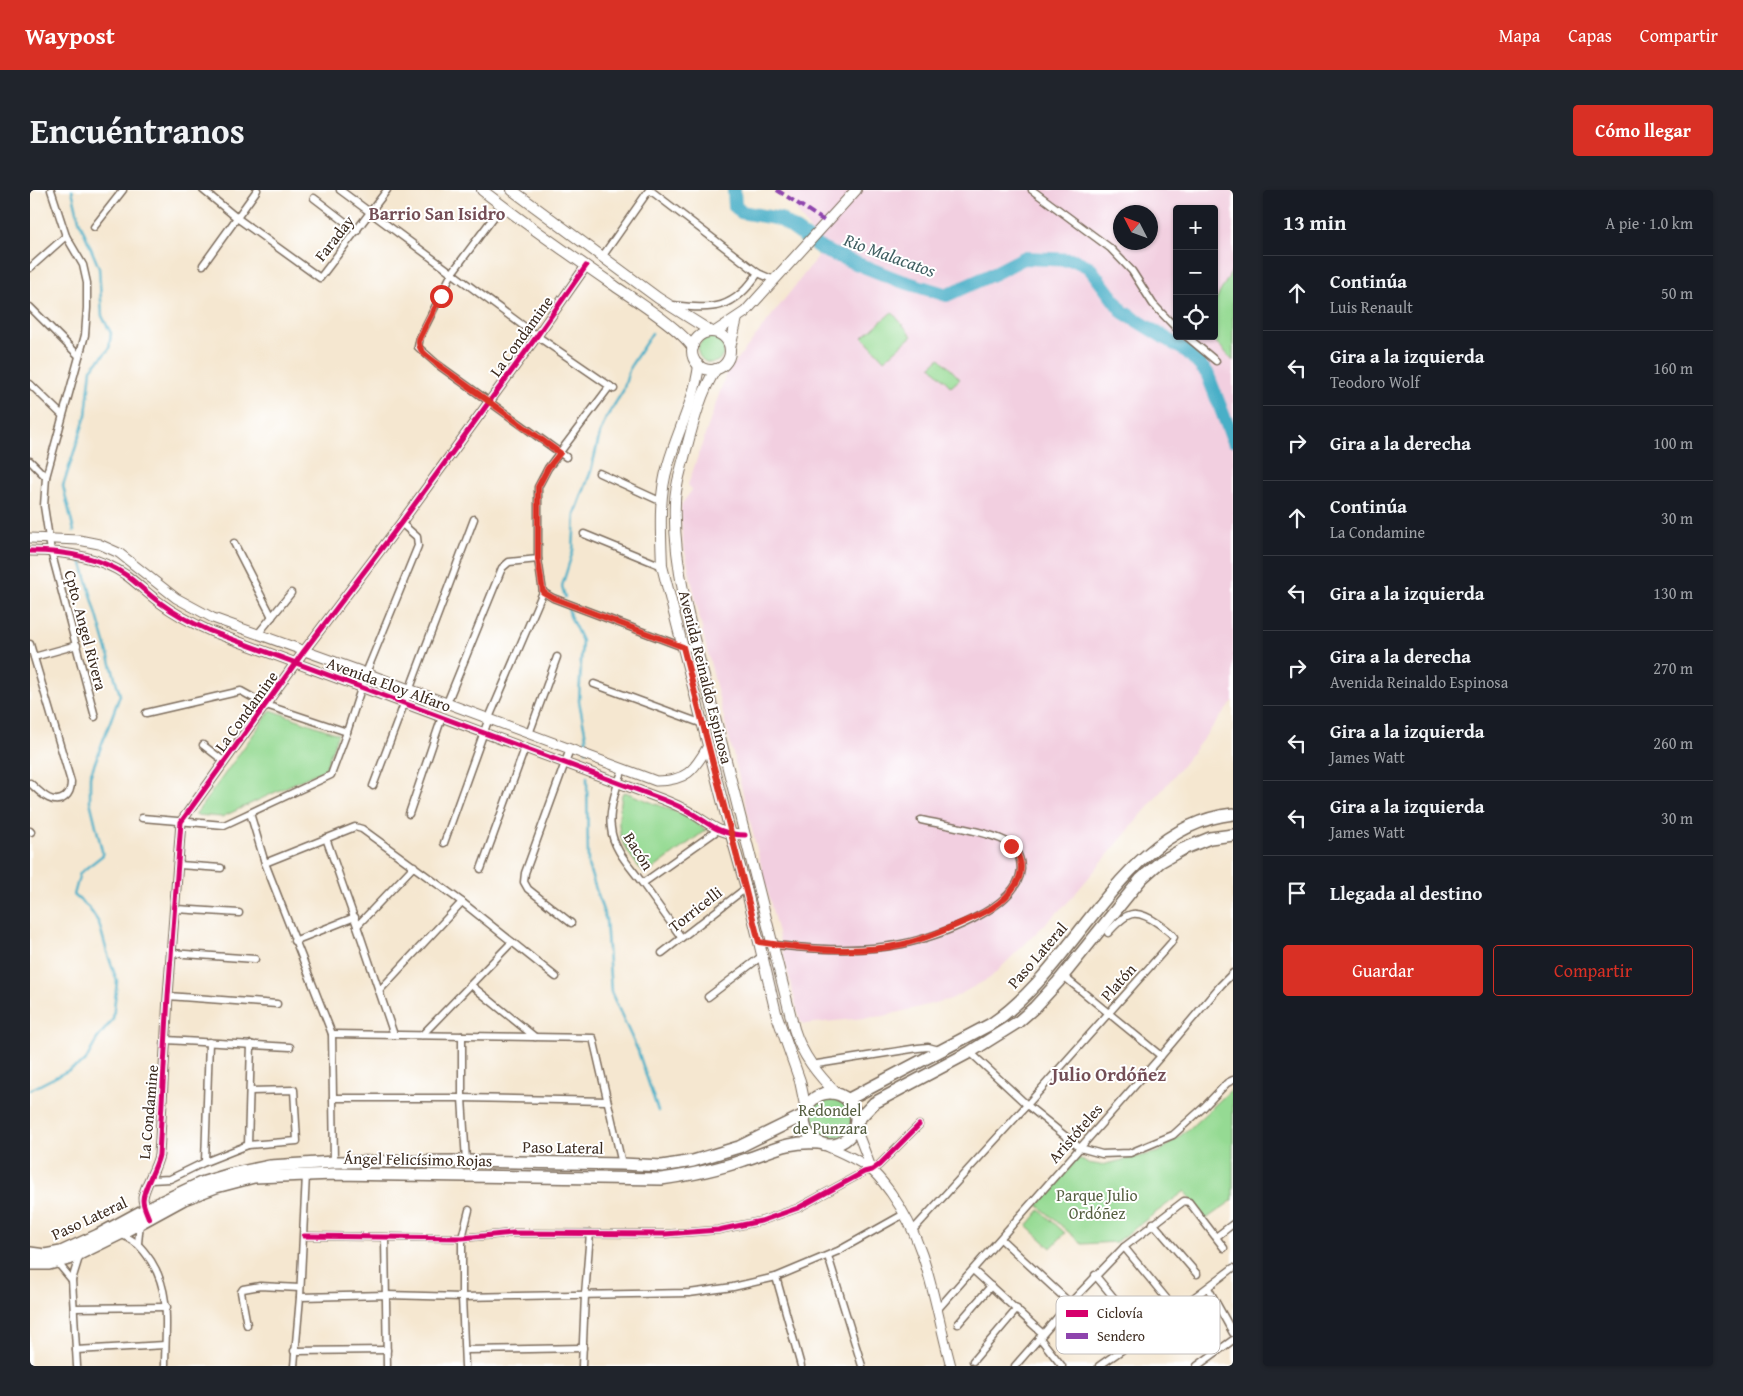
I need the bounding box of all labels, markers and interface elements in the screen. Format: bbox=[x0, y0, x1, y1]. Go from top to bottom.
text: Waypost bbox=[25, 18, 115, 53]
text: Mapa bbox=[1499, 22, 1540, 49]
text: Capas bbox=[1568, 22, 1612, 49]
text: Compartir bbox=[1640, 22, 1718, 49]
text: Encuéntranos bbox=[30, 105, 245, 156]
button: Cómo llegar bbox=[1573, 105, 1713, 156]
district label: Barrio San Isidro bbox=[369, 200, 506, 227]
north arrow bbox=[1113, 205, 1158, 250]
map controls bbox=[1173, 205, 1218, 340]
button: + bbox=[1173, 205, 1218, 250]
text: 13 min bbox=[1283, 207, 1346, 238]
street label: Faraday bbox=[308, 210, 360, 266]
text: A pie · 1.0 km bbox=[1605, 211, 1693, 235]
water label: Rio Malacatos bbox=[840, 226, 940, 284]
button: − bbox=[1173, 250, 1218, 295]
text: Continúa bbox=[1330, 267, 1407, 295]
icon: ahead bbox=[1283, 279, 1311, 307]
text: 50 m bbox=[1661, 281, 1693, 305]
route start bbox=[430, 285, 453, 308]
street label: La Condamine bbox=[483, 291, 559, 381]
button: locate bbox=[1173, 295, 1218, 340]
text: Luis Renault bbox=[1330, 295, 1413, 319]
text: Gira a la izquierda bbox=[1330, 342, 1485, 370]
icon: left bbox=[1283, 354, 1311, 382]
text: 160 m bbox=[1653, 356, 1693, 380]
text: Teodoro Wolf bbox=[1330, 370, 1420, 394]
icon: right bbox=[1283, 429, 1311, 457]
text: Gira a la derecha bbox=[1330, 429, 1471, 457]
text: 100 m bbox=[1653, 431, 1693, 455]
text: Continúa bbox=[1330, 492, 1407, 520]
icon: ahead bbox=[1283, 504, 1311, 532]
text: 30 m bbox=[1661, 506, 1693, 530]
text: La Condamine bbox=[1330, 520, 1425, 544]
street label: Cpto. Angel Rivera bbox=[58, 567, 114, 693]
icon: left bbox=[1283, 579, 1311, 607]
text: Gira a la izquierda bbox=[1330, 579, 1485, 607]
text: 130 m bbox=[1653, 581, 1693, 605]
street label: Avenida Reinaldo Espinosa bbox=[673, 588, 739, 767]
text: Gira a la derecha bbox=[1330, 642, 1471, 670]
street label: Avenida Eloy Alfaro bbox=[323, 650, 455, 718]
icon: right bbox=[1283, 654, 1311, 682]
text: 270 m bbox=[1653, 656, 1693, 680]
street label: La Condamine bbox=[208, 666, 284, 756]
text: Avenida Reinaldo Espinosa bbox=[1330, 670, 1508, 694]
text: Gira a la izquierda bbox=[1330, 717, 1485, 745]
icon: left bbox=[1283, 729, 1311, 757]
text: 260 m bbox=[1653, 731, 1693, 755]
text: James Watt bbox=[1330, 745, 1405, 769]
text: Gira a la izquierda bbox=[1330, 792, 1485, 820]
icon: left bbox=[1283, 804, 1311, 832]
text: 30 m bbox=[1661, 806, 1693, 830]
text: James Watt bbox=[1330, 820, 1405, 844]
street label: Bacón bbox=[618, 827, 660, 875]
route end bbox=[1000, 835, 1023, 858]
icon: arrive bbox=[1283, 879, 1311, 907]
text: Llegada al destino bbox=[1330, 879, 1482, 907]
street label: Torricelli bbox=[663, 880, 727, 938]
street label: Paso Lateral bbox=[1001, 916, 1073, 994]
button: Guardar bbox=[1283, 945, 1483, 996]
button: Compartir bbox=[1493, 945, 1693, 996]
street label: Platón bbox=[1095, 958, 1141, 1006]
district label: Julio Ordóñez bbox=[1049, 1060, 1166, 1088]
street label: La Condamine bbox=[132, 1064, 164, 1160]
park label: Redondel de Punzara bbox=[793, 1098, 868, 1140]
street label: Aristóteles bbox=[1042, 1098, 1108, 1168]
street label: Paso Lateral bbox=[522, 1134, 604, 1160]
street label: Ángel Felicísimo Rojas bbox=[343, 1146, 493, 1172]
park label: Parque Julio Ordóñez bbox=[1056, 1183, 1138, 1225]
street label: Paso Lateral bbox=[47, 1190, 131, 1246]
legend bbox=[1056, 1296, 1220, 1354]
text: Ciclovía bbox=[1097, 1303, 1143, 1323]
text: Sendero bbox=[1097, 1326, 1145, 1346]

